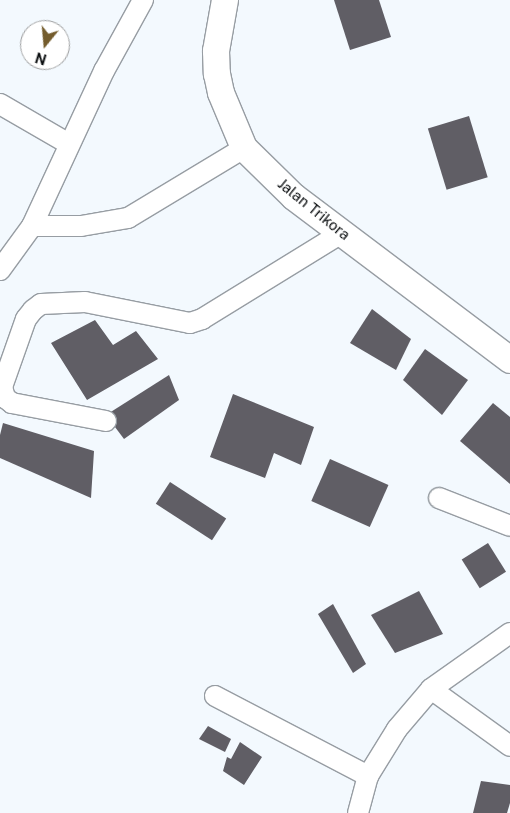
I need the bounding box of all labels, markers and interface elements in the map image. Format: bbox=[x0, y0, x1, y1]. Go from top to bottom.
north arrow bbox=[20, 20, 70, 70]
text: N bbox=[33, 49, 48, 68]
street label: Jalan Trikora bbox=[274, 174, 354, 244]

